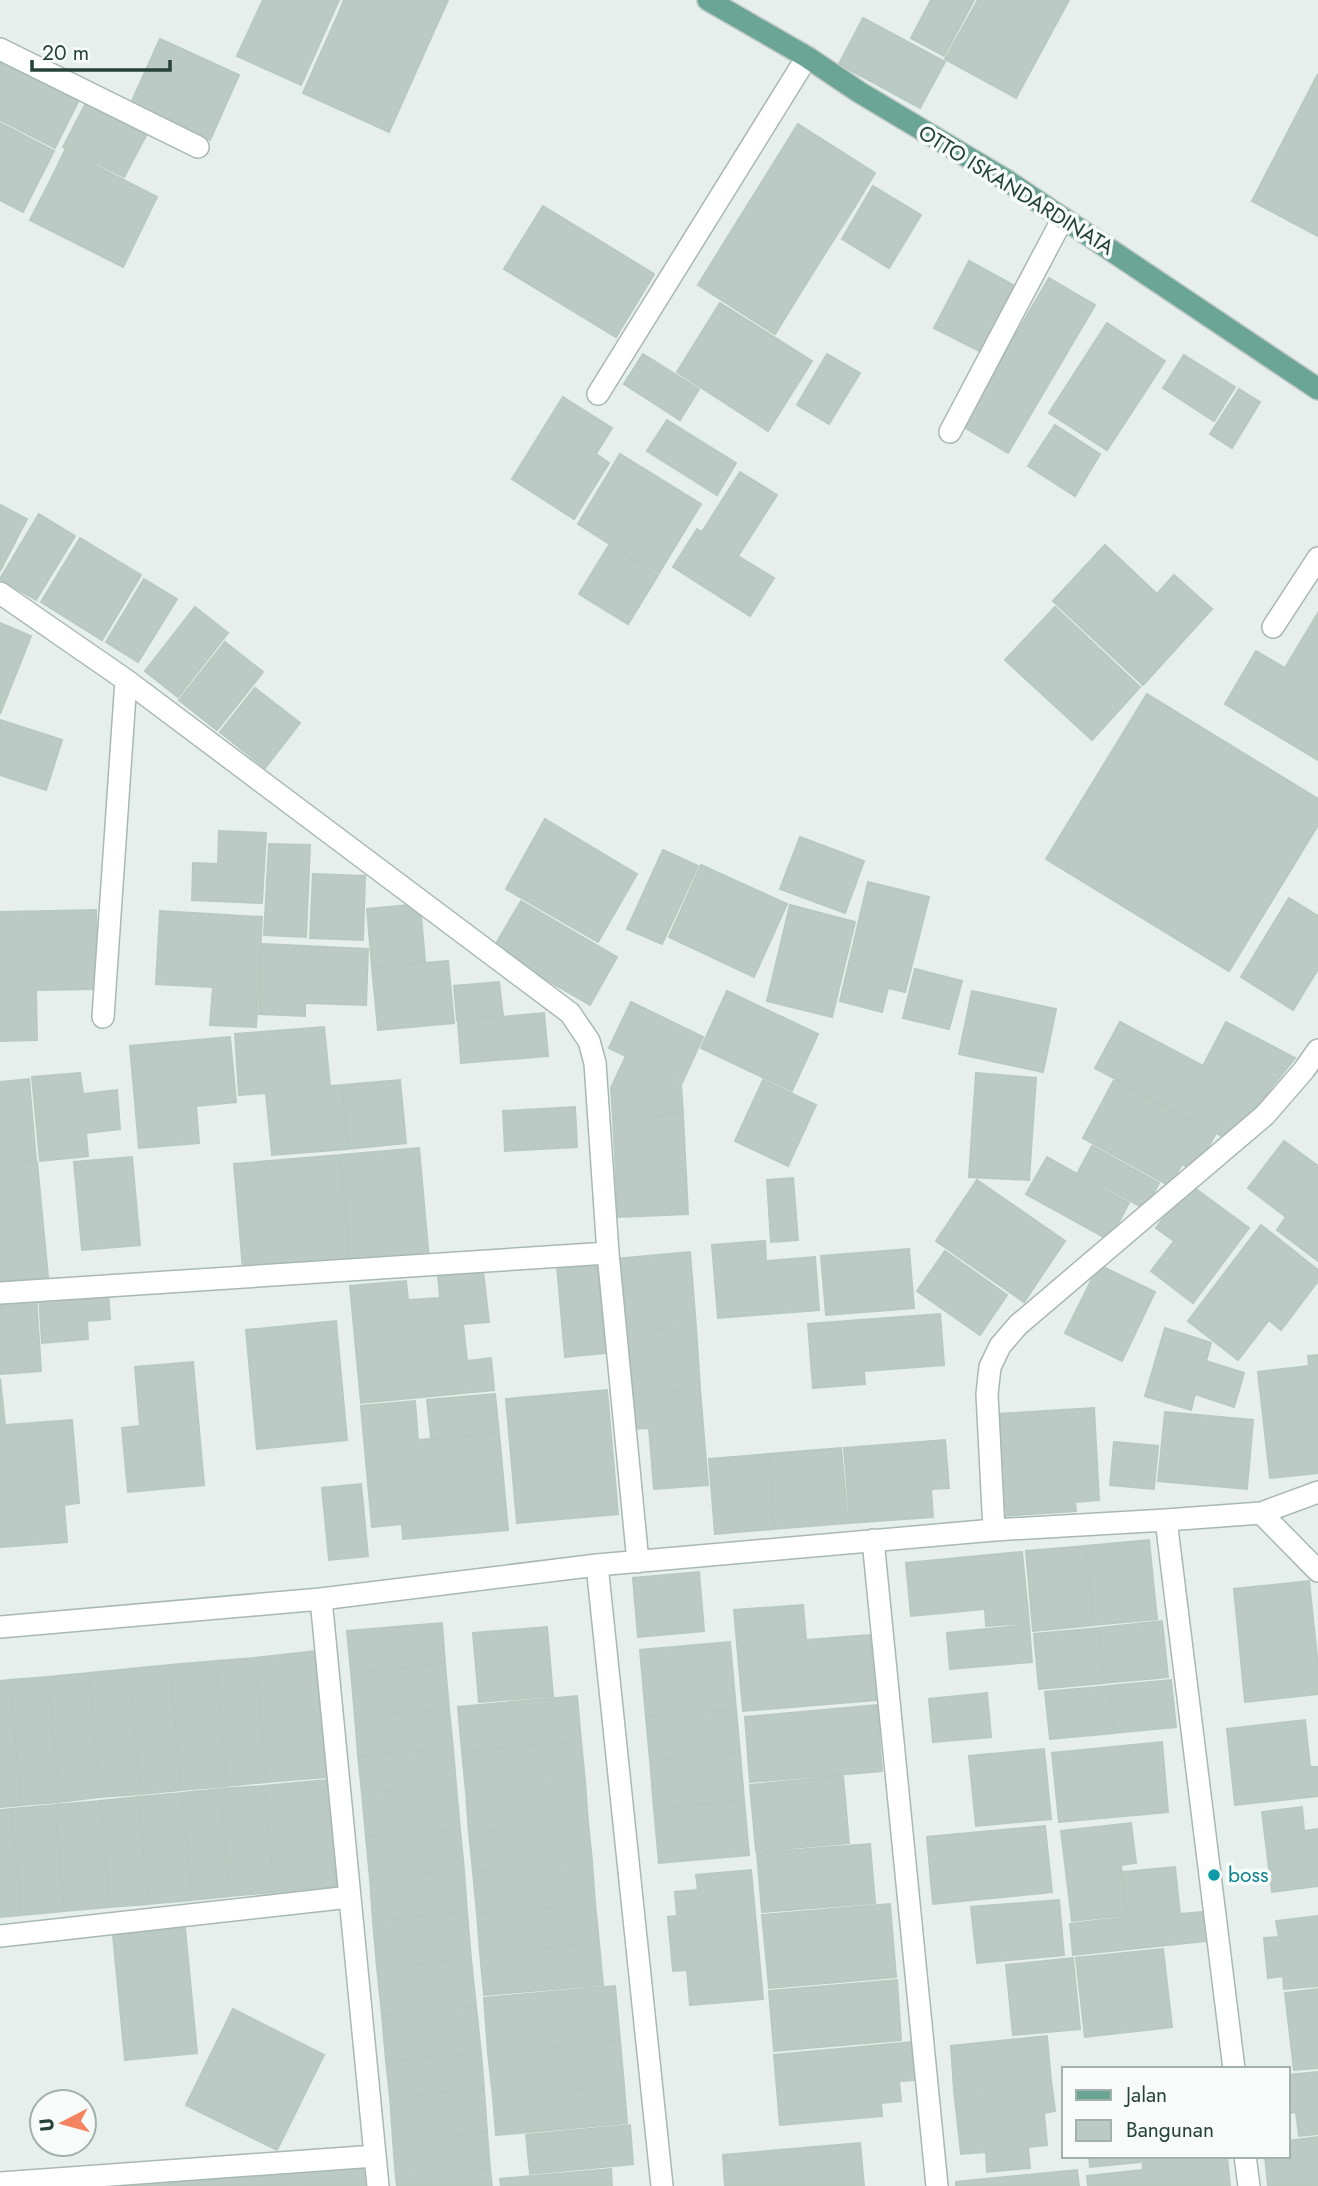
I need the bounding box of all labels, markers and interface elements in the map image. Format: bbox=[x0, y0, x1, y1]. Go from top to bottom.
scale bar bbox=[32, 28, 170, 72]
text: 20 m bbox=[42, 38, 89, 68]
street label: OTTO ISKANDARDINATA bbox=[912, 118, 1120, 263]
place label: boss bbox=[1228, 1860, 1268, 1890]
marker: boss bbox=[1206, 1867, 1222, 1883]
legend bbox=[1062, 2067, 1290, 2158]
text: Jalan bbox=[1123, 2080, 1167, 2110]
north arrow bbox=[28, 2088, 98, 2158]
text: Bangunan bbox=[1126, 2115, 1214, 2145]
text: U bbox=[32, 2117, 61, 2133]

